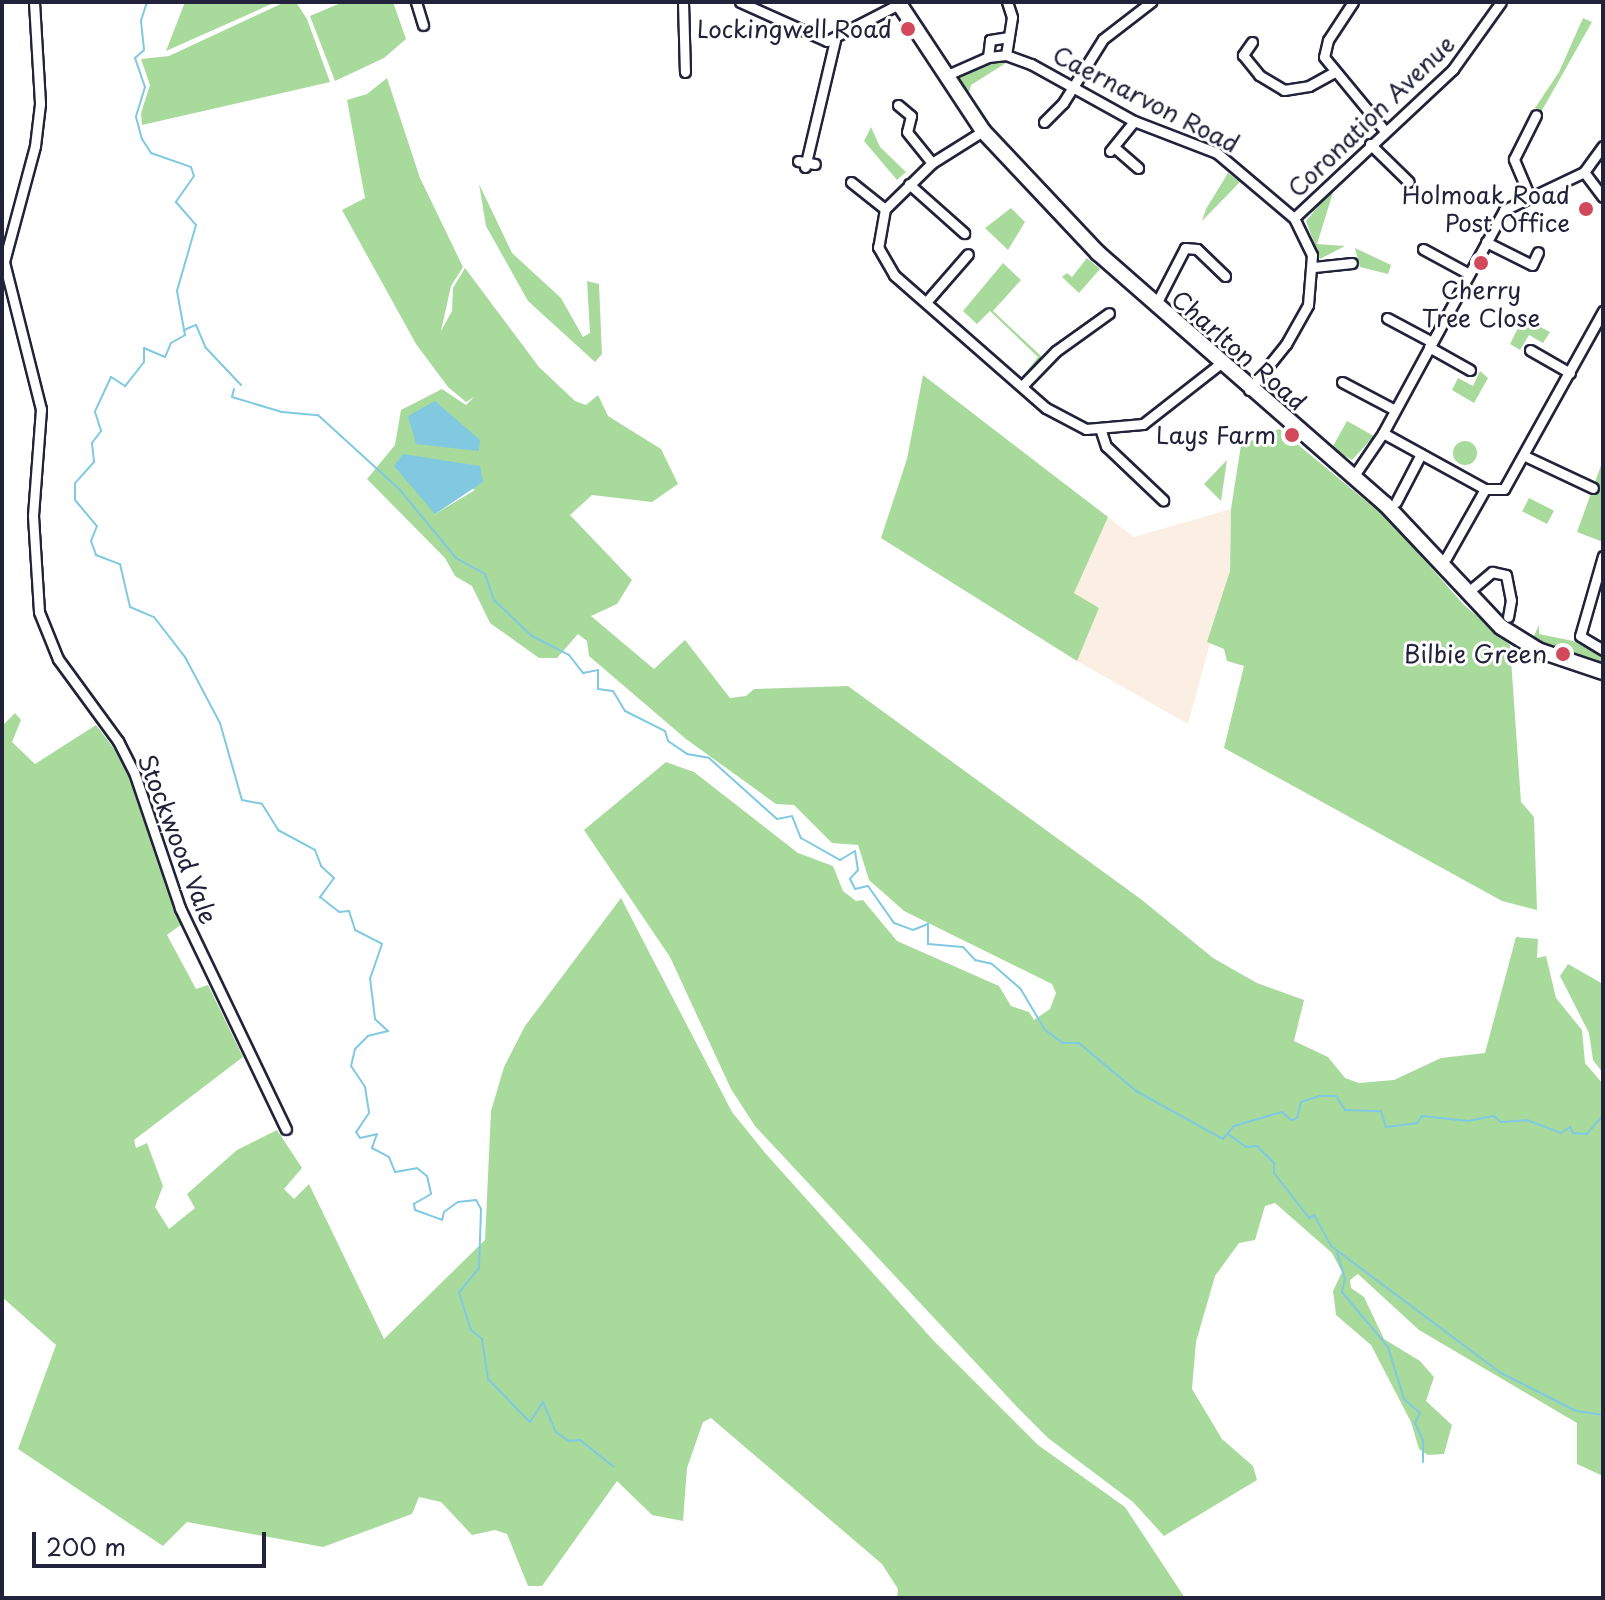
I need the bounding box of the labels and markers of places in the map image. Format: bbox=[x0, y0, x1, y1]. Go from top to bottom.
place label: Lockingwell Road bbox=[695, 15, 892, 43]
marker: Lockingwell Road bbox=[899, 20, 917, 38]
place label: Holmoak Road Post Office bbox=[1401, 181, 1570, 237]
marker: Holmoak Road Post Office bbox=[1577, 200, 1595, 218]
marker: Cherry Tree Close bbox=[1472, 254, 1490, 272]
place label: Cherry Tree Close bbox=[1421, 276, 1541, 332]
place label: Lays Farm bbox=[1156, 421, 1276, 449]
marker: Lays Farm bbox=[1283, 426, 1301, 444]
place label: Bilbie Green bbox=[1402, 640, 1547, 668]
marker: Bilbie Green bbox=[1554, 645, 1572, 663]

